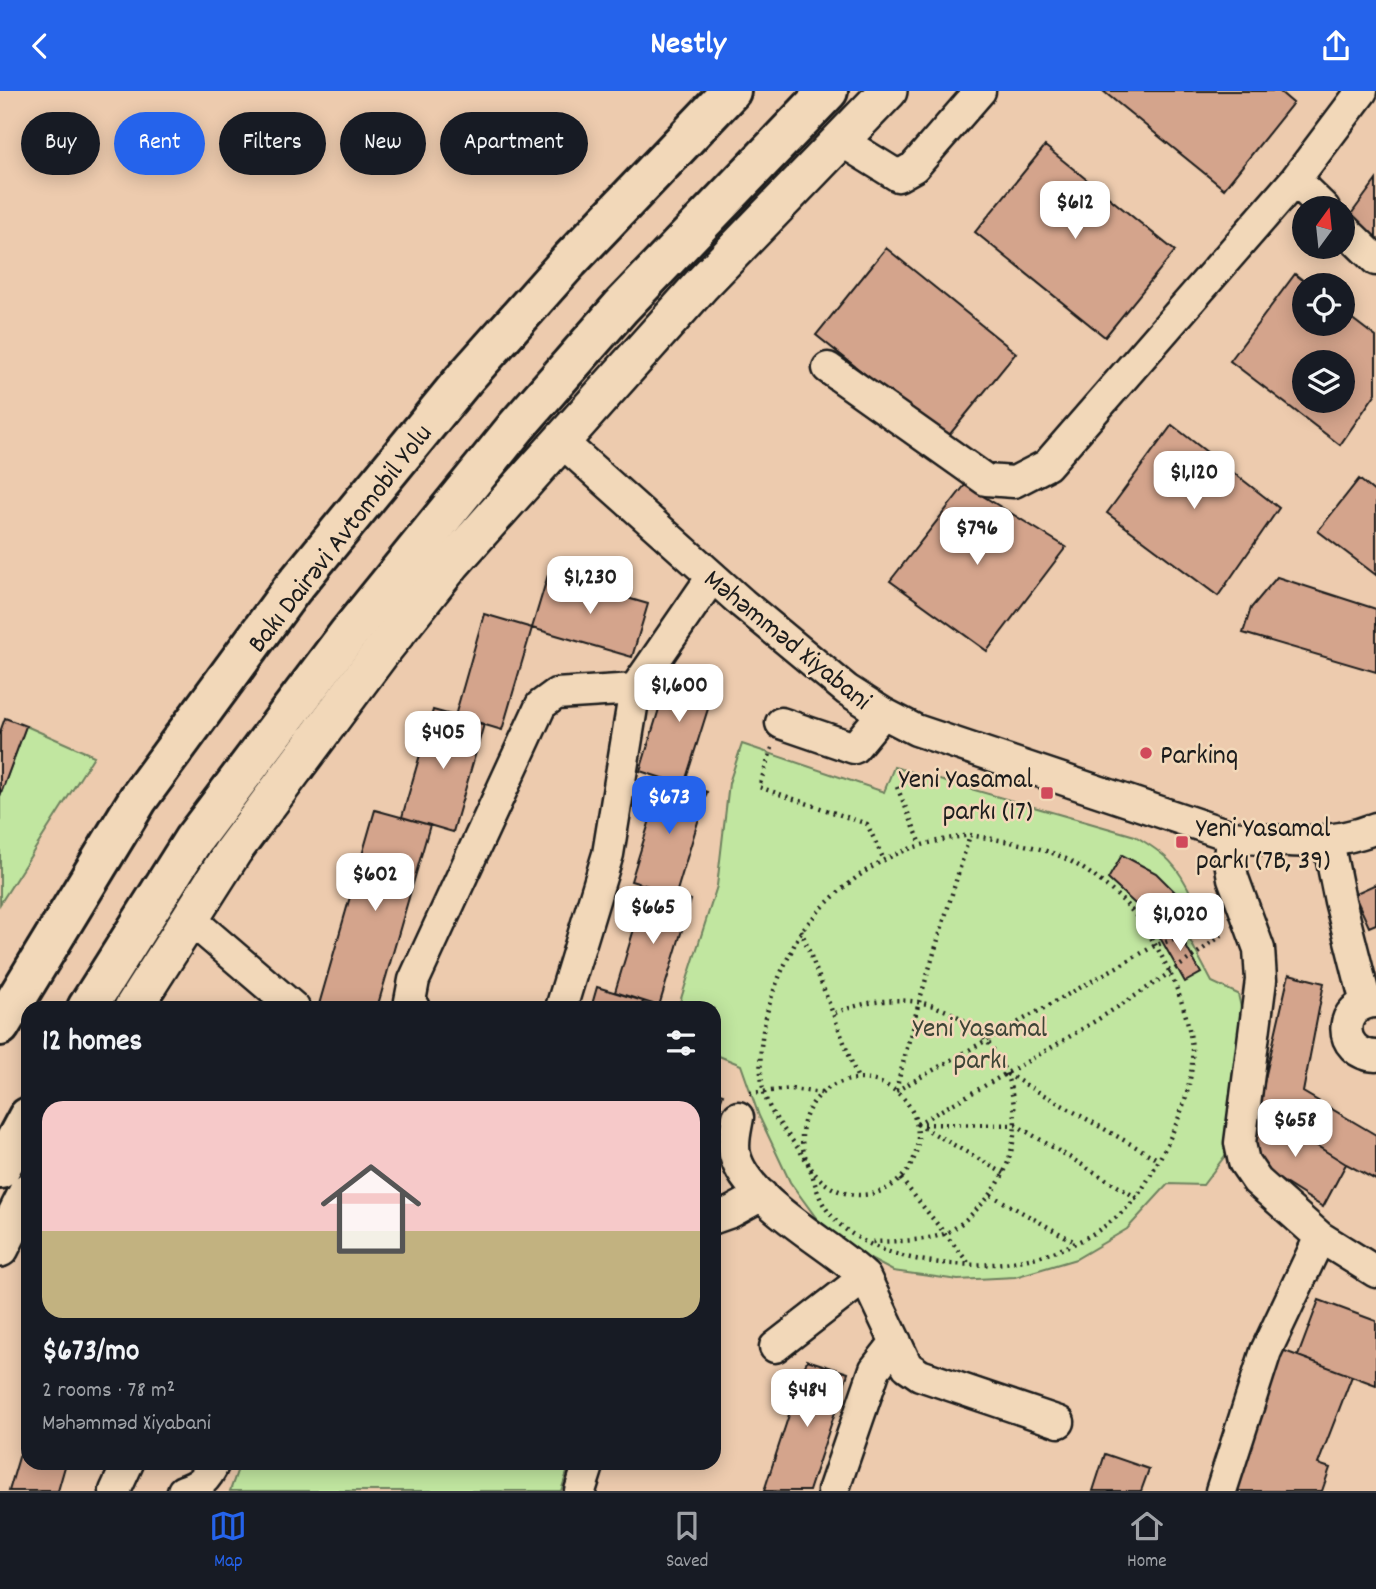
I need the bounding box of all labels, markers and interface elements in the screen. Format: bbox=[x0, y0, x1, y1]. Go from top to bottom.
text: Nestly bbox=[650, 23, 726, 69]
icon: back bbox=[21, 27, 59, 65]
icon: share bbox=[1317, 27, 1355, 65]
chip: Buy bbox=[21, 112, 100, 175]
chip: Rent bbox=[114, 112, 205, 175]
chip: Filters bbox=[219, 112, 326, 175]
chip: New bbox=[340, 112, 426, 175]
chip: Apartment bbox=[440, 112, 588, 175]
pin: $612 bbox=[1034, 181, 1116, 241]
text: $612 bbox=[1056, 187, 1094, 220]
north arrow bbox=[1292, 196, 1354, 259]
map controls bbox=[1292, 196, 1355, 413]
button: locate bbox=[1292, 273, 1355, 336]
button: layers bbox=[1292, 350, 1355, 413]
street label: Bakı Dairəvi Avtomobil Yolu bbox=[240, 417, 444, 663]
pin: $1,120 bbox=[1137, 451, 1251, 511]
text: $1,120 bbox=[1170, 457, 1218, 490]
pin: $796 bbox=[936, 507, 1018, 567]
text: $796 bbox=[956, 513, 998, 546]
pin: $1,230 bbox=[533, 557, 647, 616]
text: $1,230 bbox=[563, 562, 617, 595]
street label: Məhəmməd Xiyabani bbox=[693, 562, 878, 722]
pin: $1,600 bbox=[622, 665, 736, 724]
text: $1,600 bbox=[650, 670, 708, 703]
pin: $405 bbox=[402, 711, 484, 771]
text: $405 bbox=[421, 717, 465, 750]
place label: Parkinq bbox=[1160, 738, 1238, 778]
marker: Parkinq bbox=[1138, 745, 1154, 761]
place label: Yeni Yasamal parkı (17) bbox=[899, 762, 1033, 834]
pin: $673 bbox=[628, 777, 710, 836]
text: $673 bbox=[648, 782, 690, 815]
marker: Yeni Yasamal parkı (17) bbox=[1039, 785, 1055, 801]
place label: Yeni Yasamal parkı (7B, 39) bbox=[1196, 811, 1331, 883]
marker: Yeni Yasamal parkı (7B, 39) bbox=[1174, 834, 1190, 850]
pin: $602 bbox=[334, 853, 416, 913]
text: $602 bbox=[352, 859, 398, 892]
pin: $665 bbox=[612, 887, 694, 946]
text: $665 bbox=[631, 892, 675, 925]
pin: $1,020 bbox=[1123, 893, 1237, 953]
text: $1,020 bbox=[1152, 899, 1208, 932]
park label: Yeni Yasamal parkı bbox=[913, 1011, 1048, 1083]
text: 12 homes bbox=[42, 1022, 142, 1065]
icon: filters bbox=[662, 1024, 700, 1062]
pin: $658 bbox=[1254, 1100, 1336, 1159]
text: $658 bbox=[1274, 1105, 1316, 1138]
icon: home bbox=[308, 1146, 434, 1272]
text: $673/mo bbox=[42, 1332, 139, 1375]
pin: $484 bbox=[766, 1369, 848, 1429]
text: 2 rooms · 78 m² bbox=[42, 1375, 175, 1408]
text: $484 bbox=[787, 1375, 827, 1408]
text: Məhəmməd Xiyabani bbox=[42, 1408, 211, 1441]
tab: Map bbox=[209, 1507, 247, 1576]
tab: Saved bbox=[666, 1507, 708, 1576]
tab: Home bbox=[1127, 1507, 1167, 1576]

